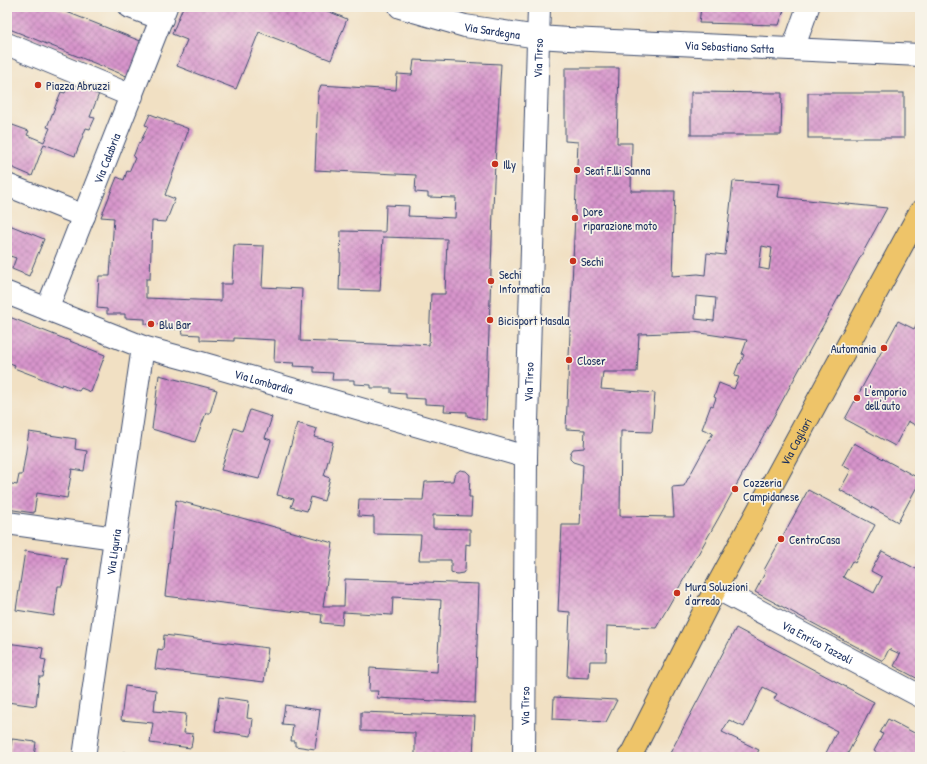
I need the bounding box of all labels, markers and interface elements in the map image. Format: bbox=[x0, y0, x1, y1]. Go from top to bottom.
street label: Via Sardegna bbox=[463, 17, 522, 43]
street label: Via Sebastiano Satta bbox=[684, 36, 775, 57]
street label: Via Tirso bbox=[528, 38, 547, 78]
place label: Piazza Abruzzi bbox=[46, 77, 110, 94]
marker: Piazza Abruzzi bbox=[33, 80, 43, 90]
street label: Via Calabria bbox=[89, 130, 124, 186]
place label: Illy bbox=[503, 156, 516, 173]
marker: Illy bbox=[490, 159, 500, 169]
place label: Seat F.lli Sanna bbox=[585, 162, 651, 179]
marker: Seat F.lli Sanna bbox=[572, 165, 582, 175]
place label: Dore riparazione moto bbox=[583, 203, 657, 234]
marker: Dore riparazione moto bbox=[570, 213, 580, 223]
place label: Sechi bbox=[581, 253, 604, 270]
marker: Sechi bbox=[568, 256, 578, 266]
place label: Sechi Informatica bbox=[499, 266, 550, 297]
marker: Sechi Informatica bbox=[486, 276, 496, 286]
place label: Bicisport Masala bbox=[498, 312, 570, 329]
marker: Bicisport Masala bbox=[485, 315, 495, 325]
place label: Blu Bar bbox=[159, 316, 192, 333]
marker: Blu Bar bbox=[146, 319, 156, 329]
place label: Automania bbox=[831, 340, 876, 357]
marker: Automania bbox=[879, 343, 889, 353]
place label: Closer bbox=[577, 352, 606, 369]
marker: Closer bbox=[564, 355, 574, 365]
street label: Via Tirso bbox=[519, 362, 537, 402]
street label: Via Lombardia bbox=[232, 364, 296, 398]
place label: L'emporio dell'auto bbox=[865, 383, 907, 414]
marker: L'emporio dell'auto bbox=[852, 393, 862, 403]
street label: Via Cagliari bbox=[776, 415, 815, 468]
place label: Cozzeria Campidanese bbox=[743, 474, 799, 505]
marker: Cozzeria Campidanese bbox=[730, 484, 740, 494]
street label: Via Liguria bbox=[101, 528, 125, 576]
place label: CentroCasa bbox=[789, 531, 840, 548]
marker: CentroCasa bbox=[776, 534, 786, 544]
place label: Mura Soluzioni d'arredo bbox=[685, 578, 748, 609]
marker: Mura Soluzioni d'arredo bbox=[672, 588, 682, 598]
street label: Via Enrico Tazzoli bbox=[779, 616, 856, 668]
street label: Via Tirso bbox=[516, 686, 533, 726]

